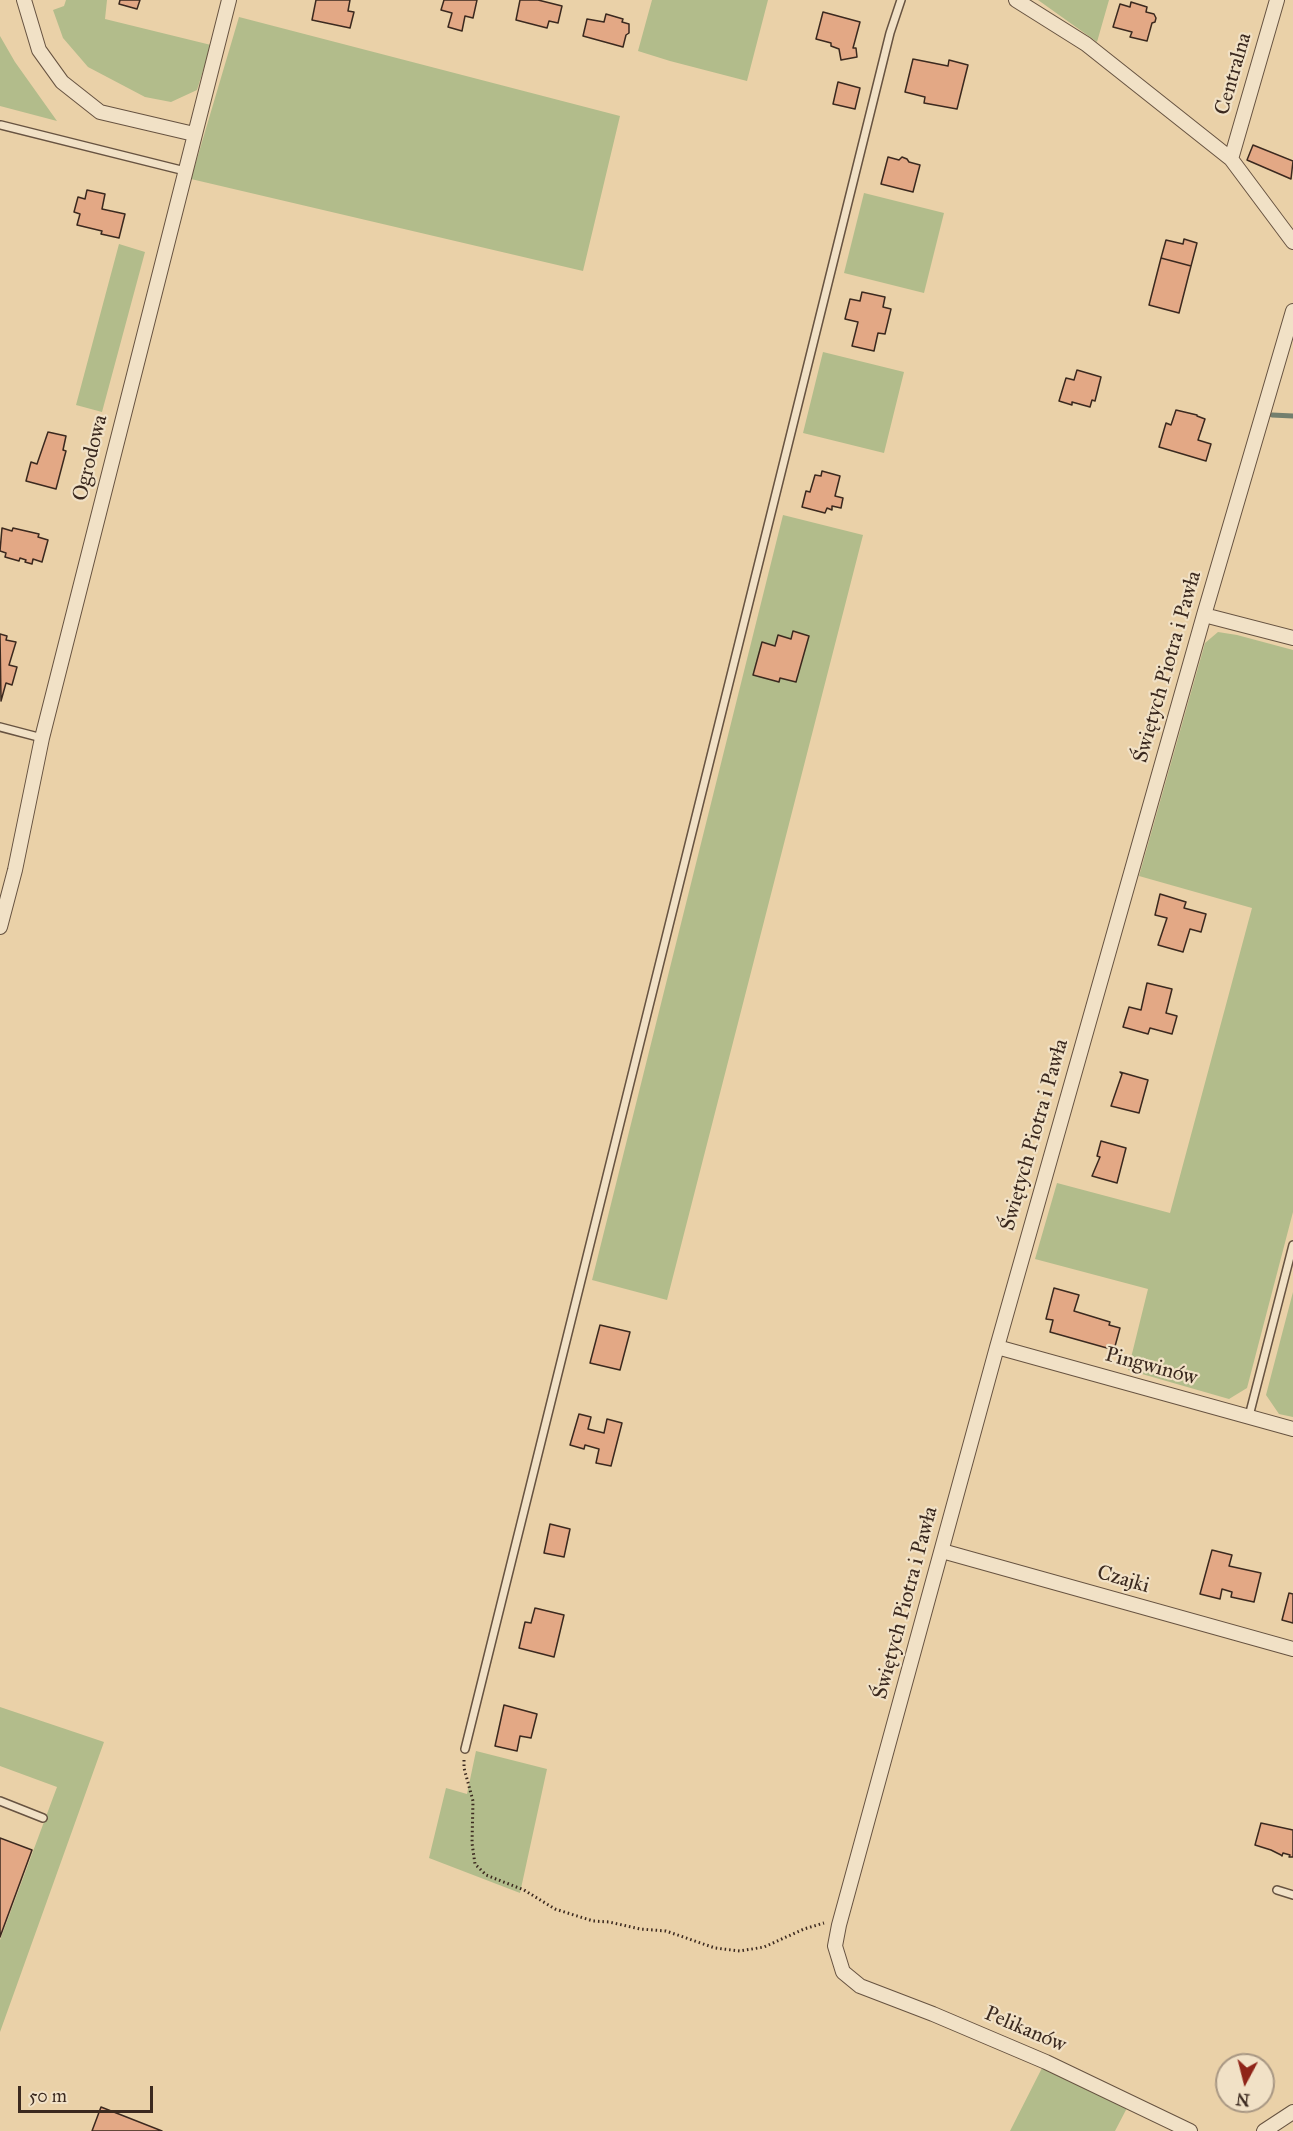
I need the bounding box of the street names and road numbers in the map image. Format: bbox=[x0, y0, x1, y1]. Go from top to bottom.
street label: Centralna bbox=[1210, 30, 1258, 118]
street label: Ogrodowa bbox=[68, 412, 114, 504]
street label: Świętych Piotra i Pawła bbox=[1129, 568, 1207, 766]
street label: Świętych Piotra i Pawła bbox=[996, 1036, 1074, 1234]
street label: Pingwinów bbox=[1102, 1343, 1200, 1391]
street label: Świętych Piotra i Pawła bbox=[868, 1504, 944, 1702]
street label: Czajki bbox=[1094, 1561, 1152, 1599]
street label: Pelikanów bbox=[980, 2002, 1070, 2058]

